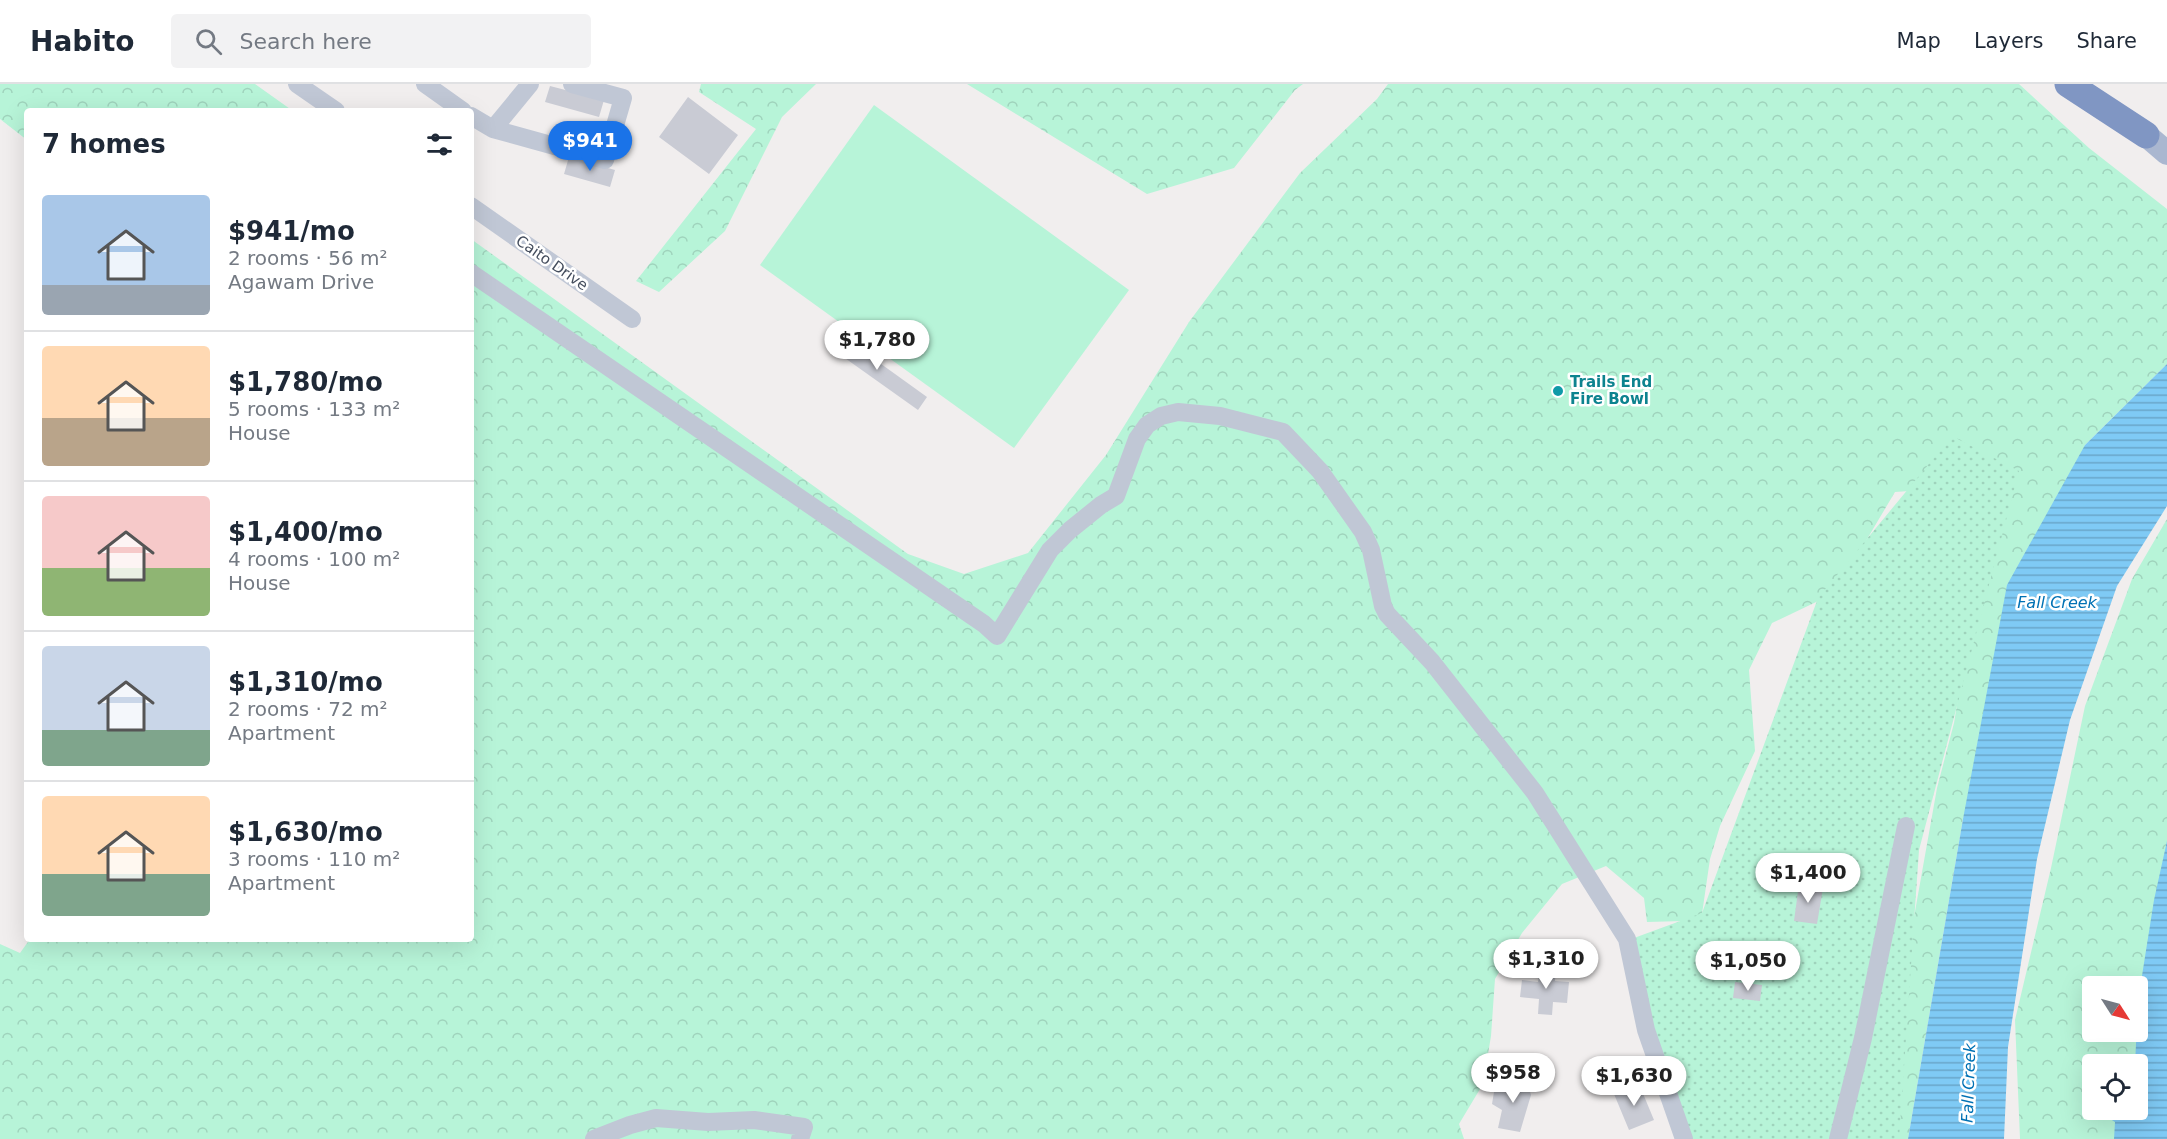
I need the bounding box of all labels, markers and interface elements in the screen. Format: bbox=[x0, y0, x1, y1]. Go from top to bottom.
search box bbox=[171, 14, 591, 68]
text: Habito bbox=[30, 25, 135, 58]
icon: search bbox=[192, 25, 225, 58]
text: Search here bbox=[240, 29, 372, 54]
text: Map bbox=[1897, 29, 1941, 53]
text: Layers bbox=[1974, 29, 2043, 53]
text: Share bbox=[2076, 29, 2137, 53]
pin: $941 bbox=[554, 121, 626, 172]
icon: filters bbox=[423, 128, 456, 161]
text: $941 bbox=[562, 128, 618, 152]
text: 7 homes bbox=[42, 129, 166, 159]
text: $941/mo bbox=[228, 216, 355, 246]
icon: home bbox=[90, 219, 162, 291]
street label: Caito Drive bbox=[513, 232, 591, 294]
text: 2 rooms · 56 m² bbox=[228, 246, 388, 270]
text: Agawam Drive bbox=[228, 270, 374, 294]
pin: $1,780 bbox=[828, 320, 926, 371]
text: $1,780 bbox=[838, 327, 916, 351]
text: $1,780/mo bbox=[228, 367, 383, 397]
icon: home bbox=[90, 370, 162, 442]
place label: Trails End Fire Bowl bbox=[1570, 373, 1652, 408]
marker: Trails End Fire Bowl bbox=[1551, 384, 1565, 398]
text: 5 rooms · 133 m² bbox=[228, 397, 400, 421]
text: House bbox=[228, 421, 291, 445]
text: $1,400/mo bbox=[228, 517, 383, 547]
icon: home bbox=[90, 520, 162, 592]
text: 4 rooms · 100 m² bbox=[228, 547, 400, 571]
text: House bbox=[228, 571, 291, 595]
water label: Fall Creek bbox=[2017, 593, 2098, 612]
text: $1,310/mo bbox=[228, 667, 383, 697]
icon: home bbox=[90, 670, 162, 742]
text: 2 rooms · 72 m² bbox=[228, 697, 388, 721]
text: Apartment bbox=[228, 721, 335, 745]
text: $1,630/mo bbox=[228, 817, 383, 847]
icon: home bbox=[90, 820, 162, 892]
text: 3 rooms · 110 m² bbox=[228, 847, 400, 871]
pin: $1,400 bbox=[1759, 853, 1857, 904]
text: $1,400 bbox=[1769, 860, 1847, 884]
text: Apartment bbox=[228, 871, 335, 895]
pin: $1,310 bbox=[1497, 939, 1595, 990]
pin: $1,050 bbox=[1699, 941, 1797, 992]
text: $1,310 bbox=[1507, 946, 1585, 970]
text: $1,050 bbox=[1709, 948, 1787, 972]
north arrow bbox=[2082, 976, 2148, 1042]
map controls bbox=[2082, 976, 2148, 1120]
water label: Fall Creek bbox=[1958, 1042, 1979, 1123]
pin: $958 bbox=[1477, 1053, 1549, 1104]
button: locate bbox=[2082, 1054, 2148, 1120]
pin: $1,630 bbox=[1585, 1056, 1683, 1107]
text: $958 bbox=[1485, 1060, 1541, 1084]
text: $1,630 bbox=[1595, 1063, 1673, 1087]

